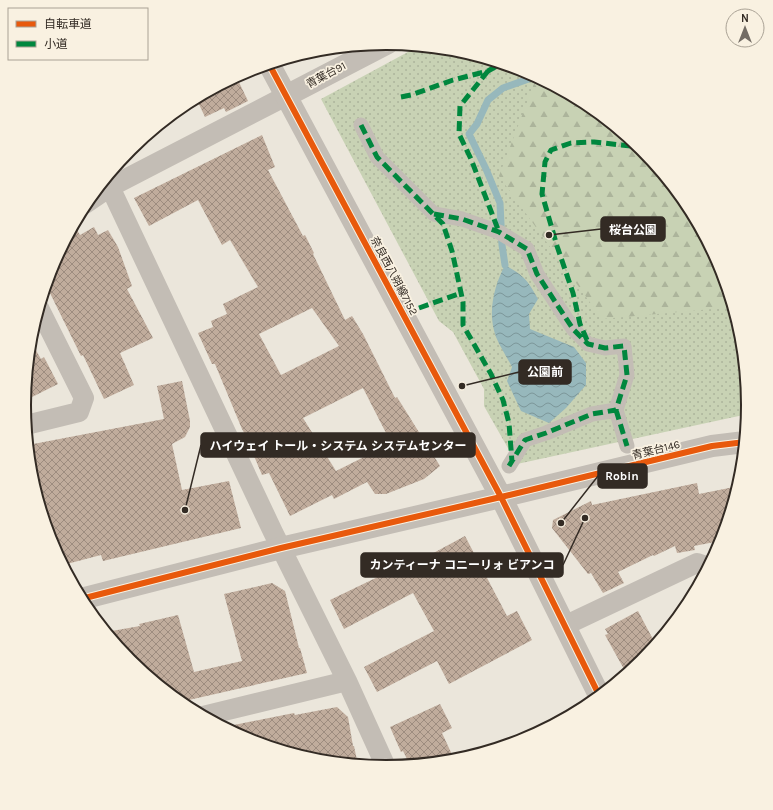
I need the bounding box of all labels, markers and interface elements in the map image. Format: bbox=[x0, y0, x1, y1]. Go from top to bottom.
legend bbox=[8, 8, 148, 60]
north arrow bbox=[725, 8, 765, 48]
text: N bbox=[741, 12, 749, 25]
text: 自転車道 bbox=[44, 17, 92, 31]
text: 小道 bbox=[44, 37, 68, 51]
street label: 青葉台91 bbox=[304, 59, 348, 91]
callout: 桜台公園 bbox=[601, 217, 665, 241]
text: 桜台公園 bbox=[609, 223, 657, 237]
street label: 奈良西八朔線7152 bbox=[368, 234, 420, 318]
callout: 公園前 bbox=[519, 360, 571, 384]
text: 公園前 bbox=[527, 365, 563, 379]
callout: ハイウェイ トール・システム システムセンター bbox=[201, 433, 475, 457]
street label: 青葉台146 bbox=[631, 438, 681, 462]
text: ハイウェイ トール・システム システムセンター bbox=[209, 439, 467, 453]
callout: Robin bbox=[598, 464, 647, 488]
text: Robin bbox=[605, 469, 639, 483]
callout: カンティーナ コニーリォ ビアンコ bbox=[361, 553, 563, 577]
text: カンティーナ コニーリォ ビアンコ bbox=[370, 558, 554, 572]

